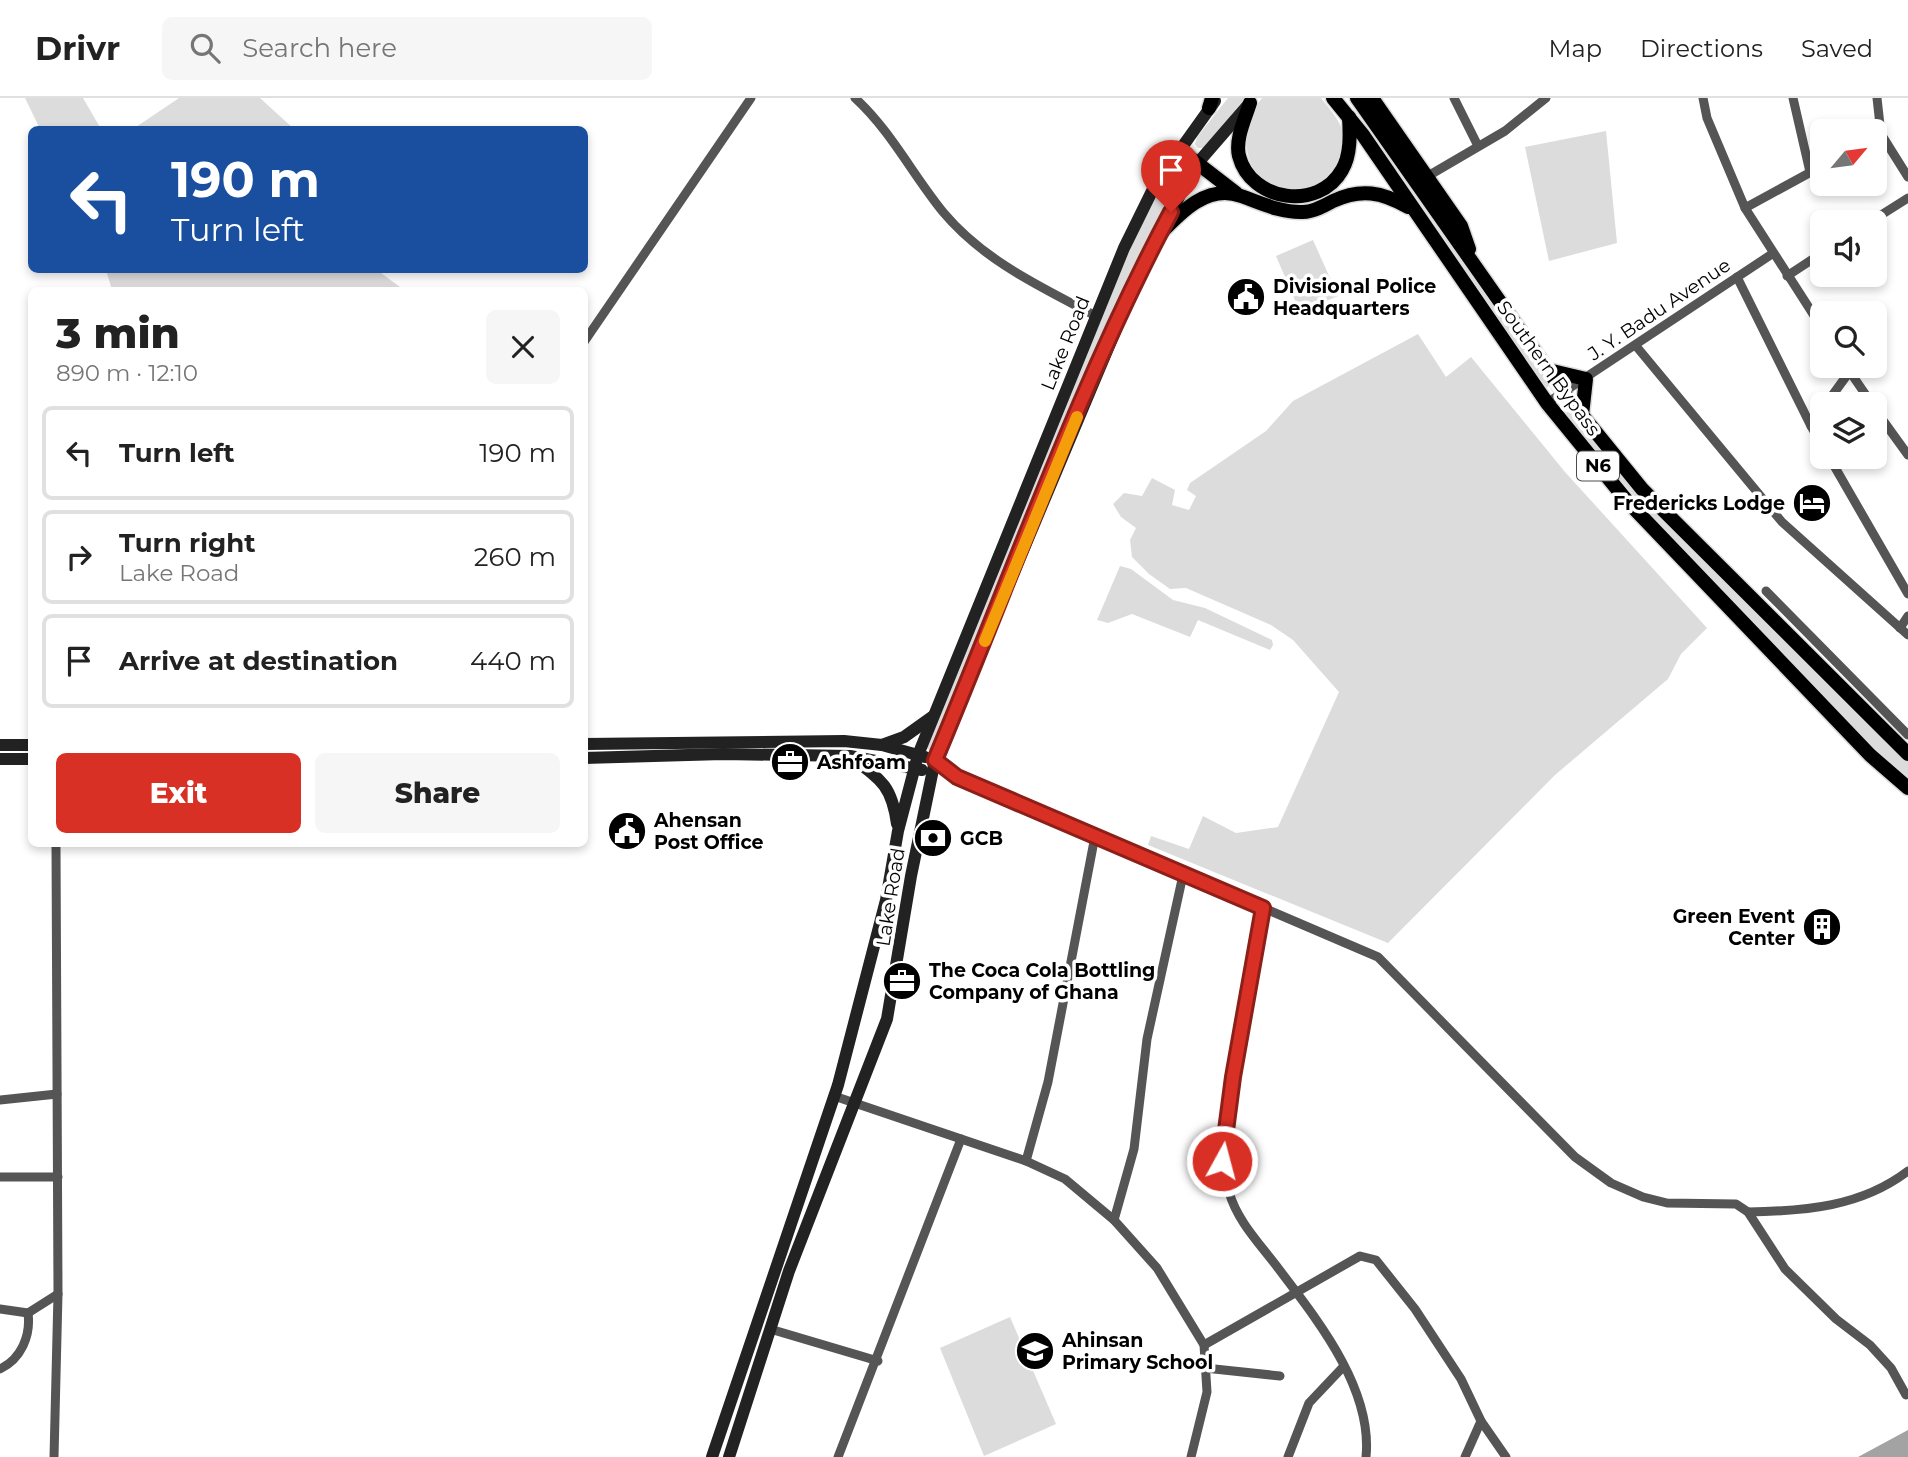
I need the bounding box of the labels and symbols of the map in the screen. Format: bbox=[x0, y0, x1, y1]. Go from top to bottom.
north arrow bbox=[1810, 119, 1886, 196]
pin bbox=[1141, 140, 1201, 212]
street label: J. Y. Badu Avenue bbox=[1583, 253, 1735, 366]
place label: Divisional Police Headquarters bbox=[1273, 275, 1436, 320]
public building icon: Divisional Police Headquarters bbox=[1225, 276, 1267, 318]
street label: Lake Road bbox=[1036, 293, 1095, 394]
street label: Southern Bypass bbox=[1492, 296, 1605, 440]
road number: N6 bbox=[1577, 452, 1619, 480]
hotel icon: Fredericks Lodge bbox=[1791, 482, 1833, 524]
place label: Fredericks Lodge bbox=[1613, 492, 1785, 515]
office icon: Ashfoam bbox=[769, 741, 811, 783]
place label: Ashfoam bbox=[816, 751, 906, 774]
place label: Ahensan Post Office bbox=[653, 809, 763, 854]
public building icon: Ahensan Post Office bbox=[606, 810, 648, 852]
bank icon: GCB bbox=[912, 817, 954, 859]
place label: GCB bbox=[960, 827, 1003, 850]
street label: Lake Road bbox=[871, 846, 910, 948]
place label: Green Event Center bbox=[1673, 905, 1795, 950]
building icon: Green Event Center bbox=[1801, 906, 1843, 948]
place label: The Coca Cola Bottling Company of Ghana bbox=[929, 959, 1155, 1004]
office icon: The Coca Cola Bottling Company of Ghana bbox=[881, 960, 923, 1002]
position arrow bbox=[1185, 1124, 1259, 1198]
place label: Ahinsan Primary School bbox=[1061, 1329, 1213, 1374]
school or university icon: Ahinsan Primary School bbox=[1014, 1330, 1056, 1372]

